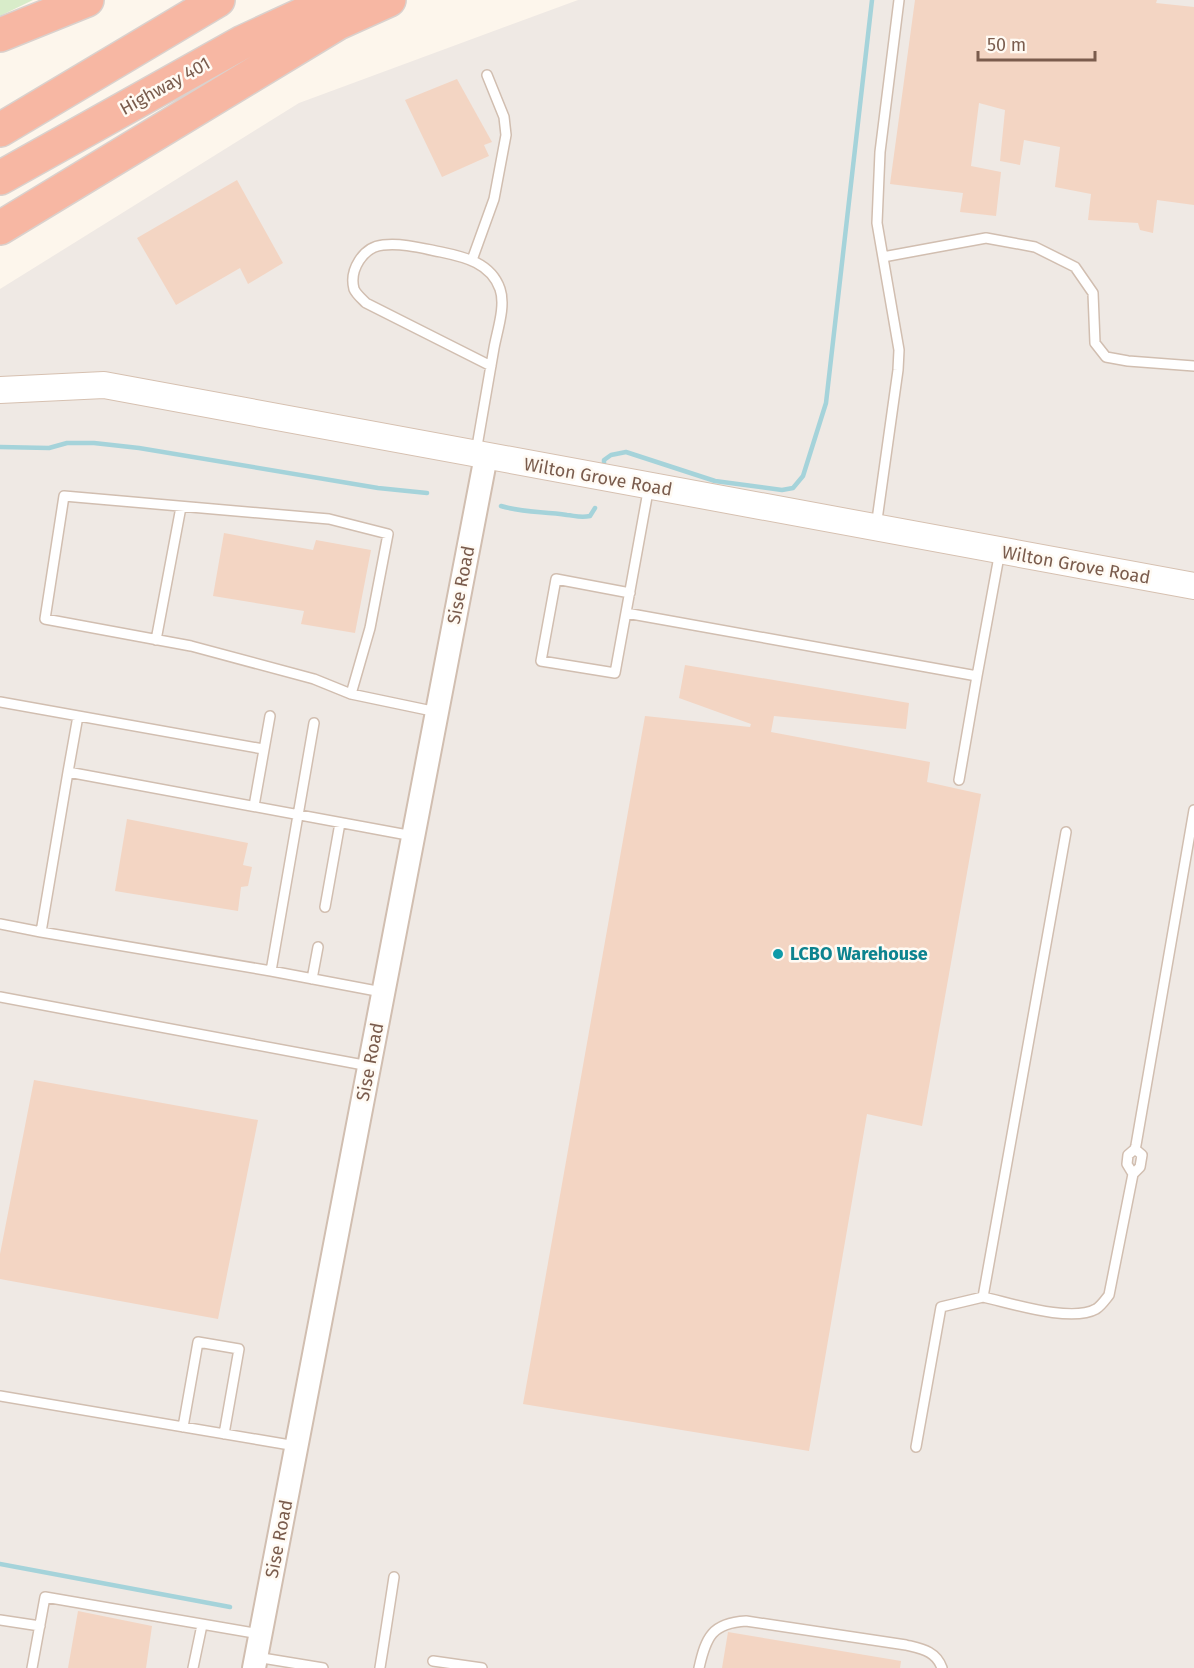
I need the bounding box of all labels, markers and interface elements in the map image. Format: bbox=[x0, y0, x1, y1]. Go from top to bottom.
scale bar bbox=[978, 24, 1095, 62]
text: 50 m bbox=[987, 34, 1026, 56]
street label: Highway 401 bbox=[116, 52, 214, 120]
street label: Wilton Grove Road bbox=[522, 453, 674, 501]
street label: Wilton Grove Road bbox=[1000, 541, 1152, 589]
street label: Sise Road bbox=[443, 544, 479, 626]
place label: LCBO Warehouse bbox=[790, 943, 928, 965]
marker: LCBO Warehouse bbox=[771, 947, 785, 961]
street label: Sise Road bbox=[352, 1021, 388, 1103]
street label: Sise Road bbox=[261, 1498, 297, 1580]

